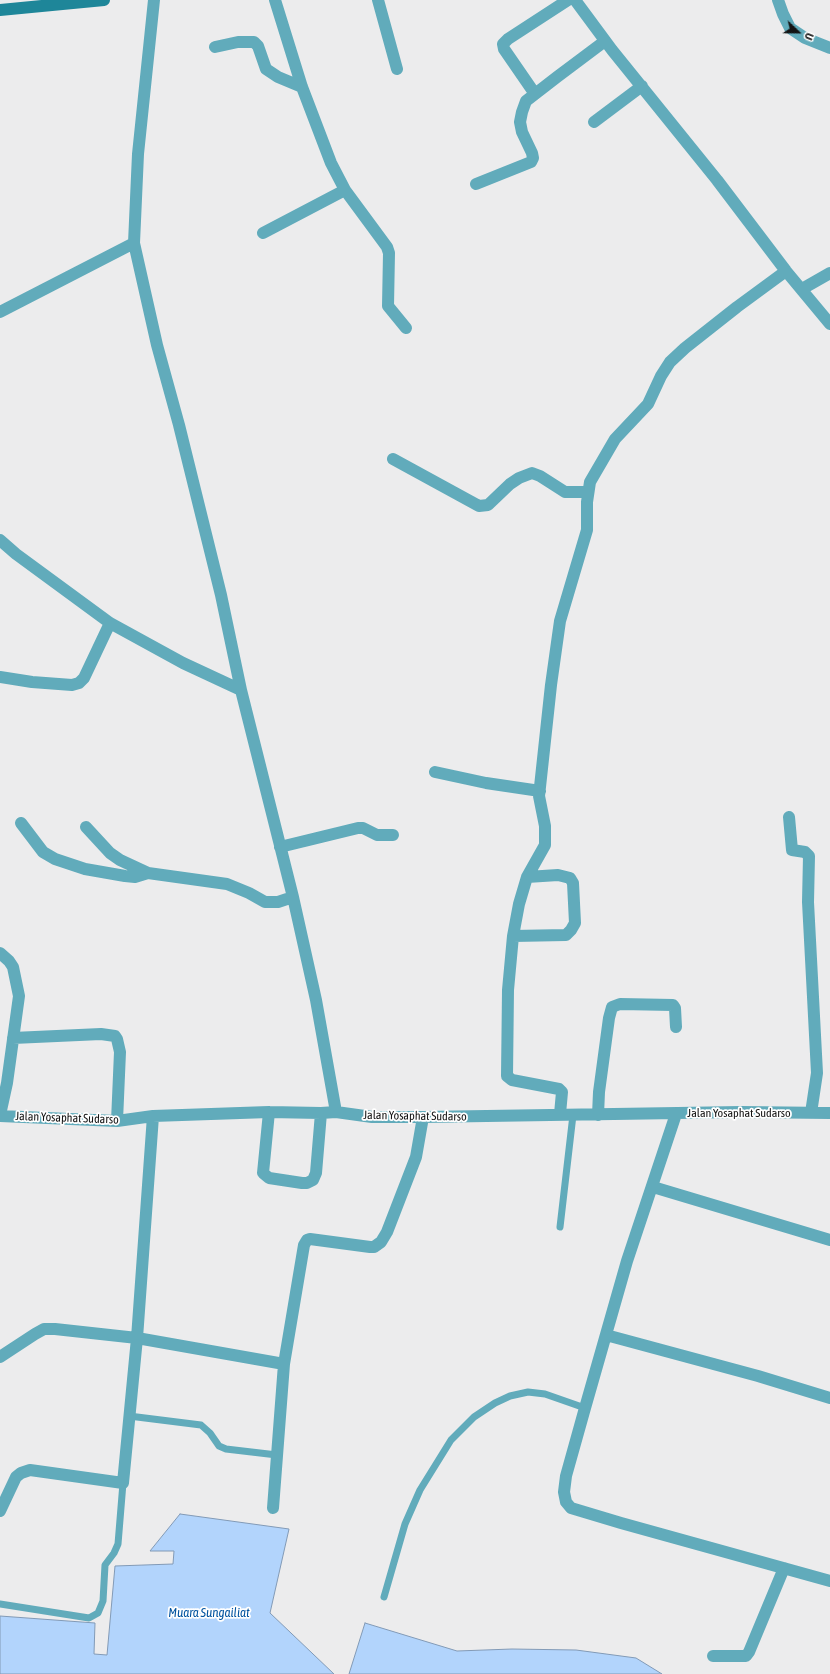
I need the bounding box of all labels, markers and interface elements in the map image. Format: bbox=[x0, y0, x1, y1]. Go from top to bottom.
north arrow bbox=[778, 12, 818, 52]
text: U bbox=[802, 31, 816, 42]
street label: Jalan Yosaphat Sudarso bbox=[687, 1106, 791, 1120]
street label: Jalan Yosaphat Sudarso bbox=[363, 1108, 467, 1124]
street label: Jalan Yosaphat Sudarso bbox=[15, 1109, 119, 1127]
water label: Muara Sungailiat bbox=[168, 1605, 250, 1621]

